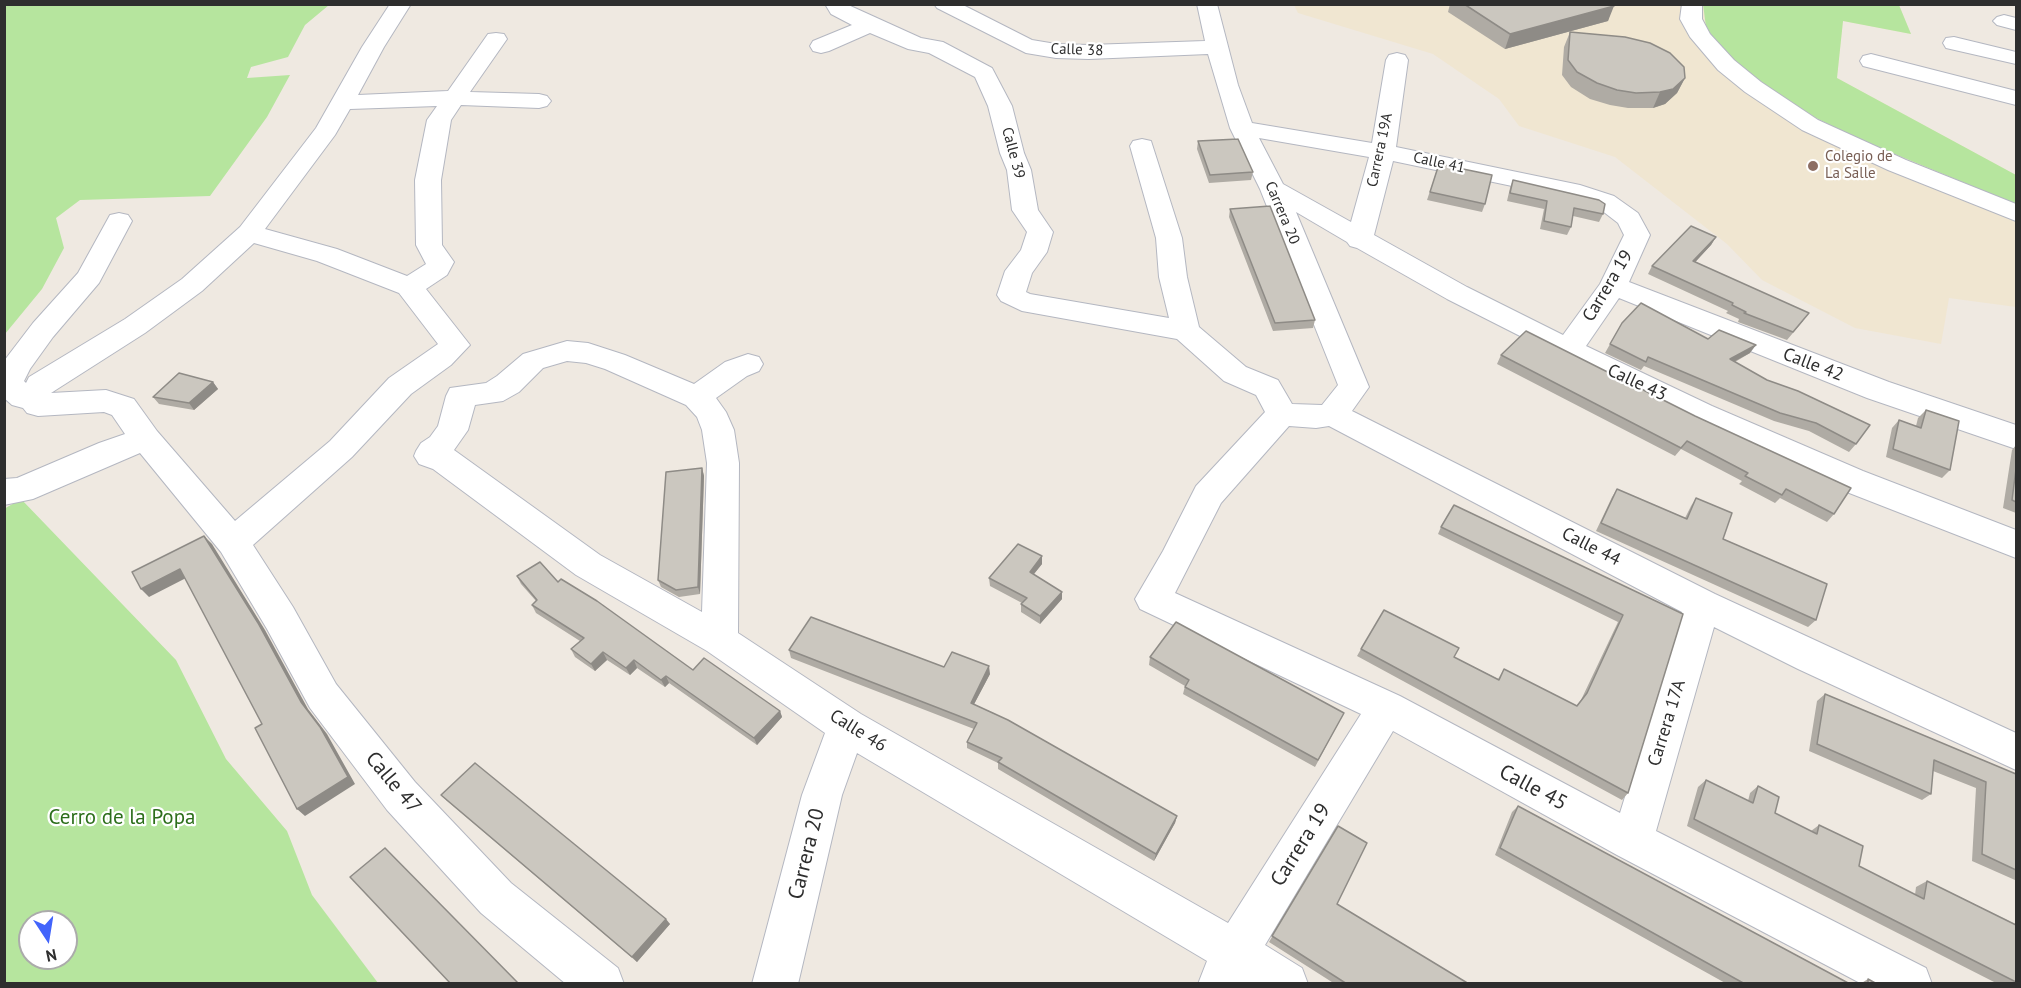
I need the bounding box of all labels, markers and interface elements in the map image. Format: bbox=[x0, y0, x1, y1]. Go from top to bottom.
street label: Calle 38 bbox=[1050, 40, 1104, 60]
street label: Carrera 19A bbox=[1363, 111, 1397, 189]
street label: Calle 39 bbox=[998, 125, 1028, 181]
place label: Colegio de La Salle bbox=[1825, 148, 1893, 183]
street label: Calle 41 bbox=[1411, 149, 1467, 177]
marker: Colegio de La Salle bbox=[1806, 159, 1820, 173]
street label: Carrera 20 bbox=[1261, 179, 1303, 247]
street label: Carrera 19 bbox=[1578, 246, 1638, 326]
street label: Calle 42 bbox=[1780, 344, 1846, 386]
street label: Calle 43 bbox=[1604, 360, 1670, 406]
street label: Calle 44 bbox=[1558, 523, 1624, 571]
street label: Carrera 17A bbox=[1644, 677, 1690, 769]
street label: Calle 46 bbox=[826, 705, 890, 757]
street label: Calle 47 bbox=[360, 747, 426, 819]
street label: Calle 45 bbox=[1495, 760, 1571, 816]
street label: Carrera 19 bbox=[1266, 799, 1336, 891]
park label: Cerro de la Popa bbox=[49, 805, 195, 831]
street label: Carrera 20 bbox=[784, 806, 830, 902]
north arrow bbox=[18, 910, 78, 970]
text: N bbox=[44, 945, 59, 967]

